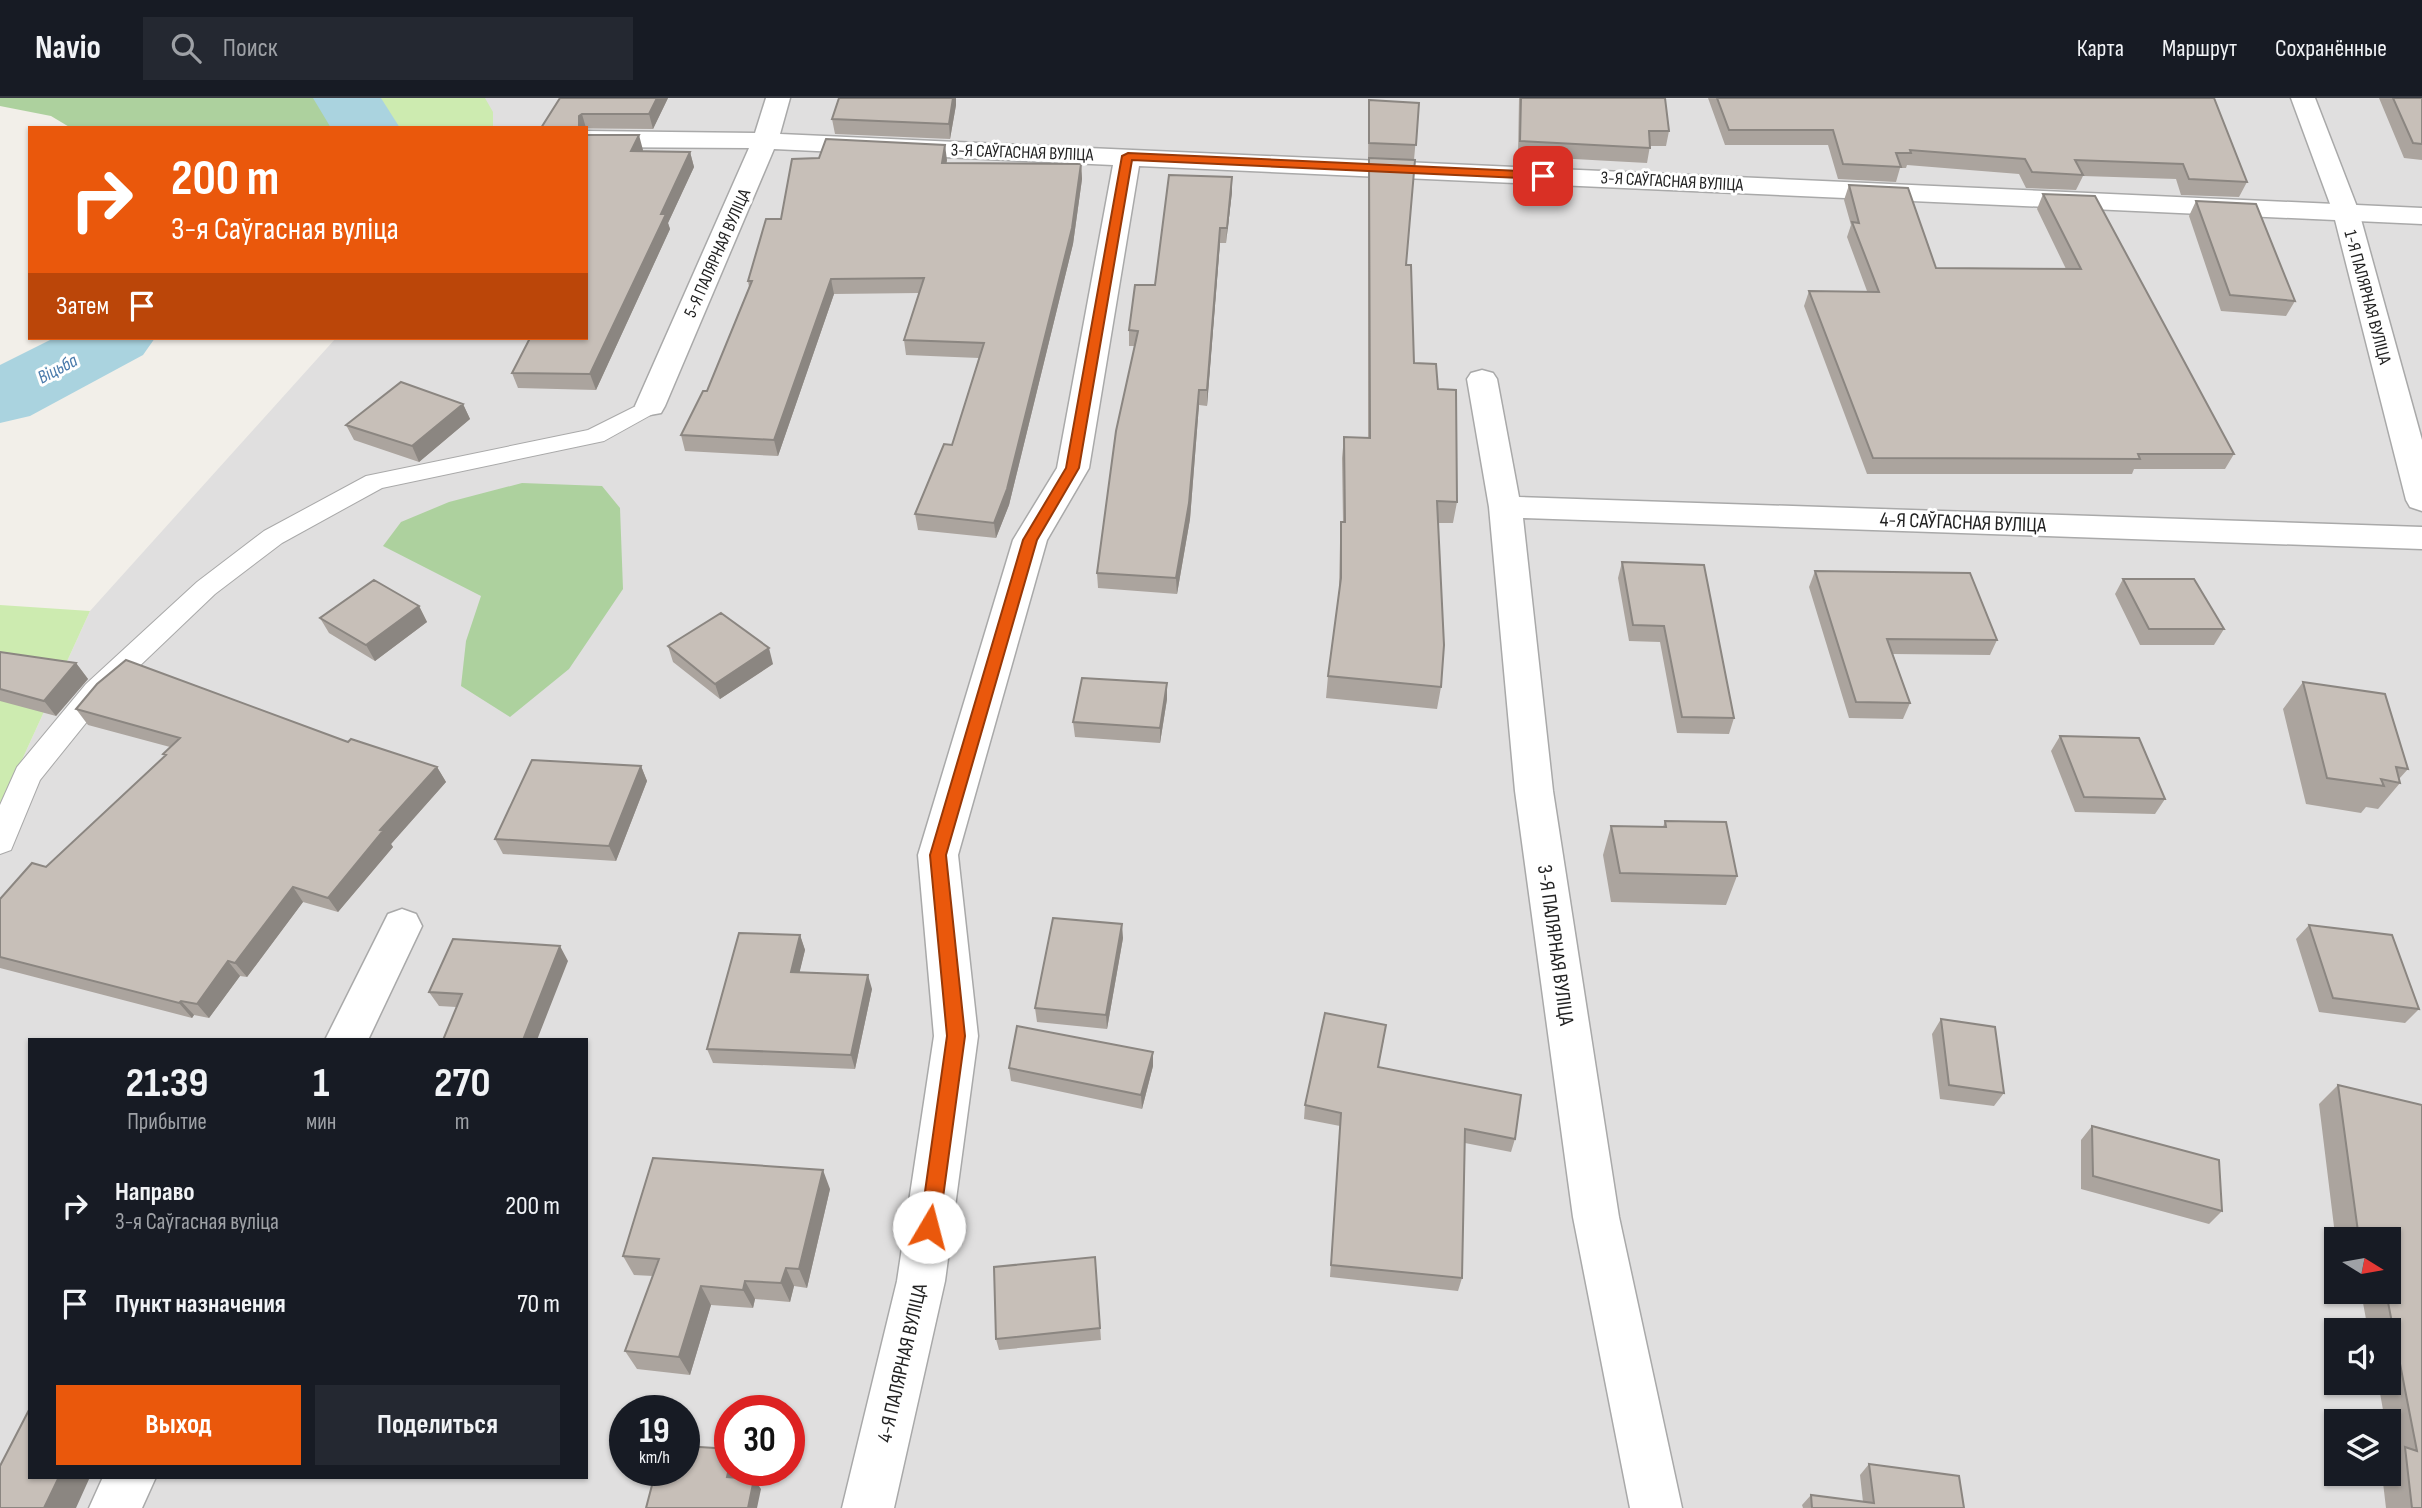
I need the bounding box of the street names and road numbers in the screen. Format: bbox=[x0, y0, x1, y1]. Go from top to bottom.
street label: 3-Я САЎГАСНАЯ ВУЛІЦА bbox=[950, 140, 1094, 165]
street label: 3-Я САЎГАСНАЯ ВУЛІЦА bbox=[1600, 167, 1744, 196]
street label: 5-Я ПАЛЯРНАЯ ВУЛІЦА bbox=[680, 185, 755, 321]
street label: 1-Я ПАЛЯРНАЯ ВУЛІЦА bbox=[2340, 228, 2396, 367]
street label: 4-Я САЎГАСНАЯ ВУЛІЦА bbox=[1879, 507, 2048, 538]
street label: 3-Я ПАЛЯРНАЯ ВУЛІЦА bbox=[1532, 863, 1579, 1028]
street label: 4-Я ПАЛЯРНАЯ ВУЛІЦА bbox=[872, 1280, 933, 1445]

